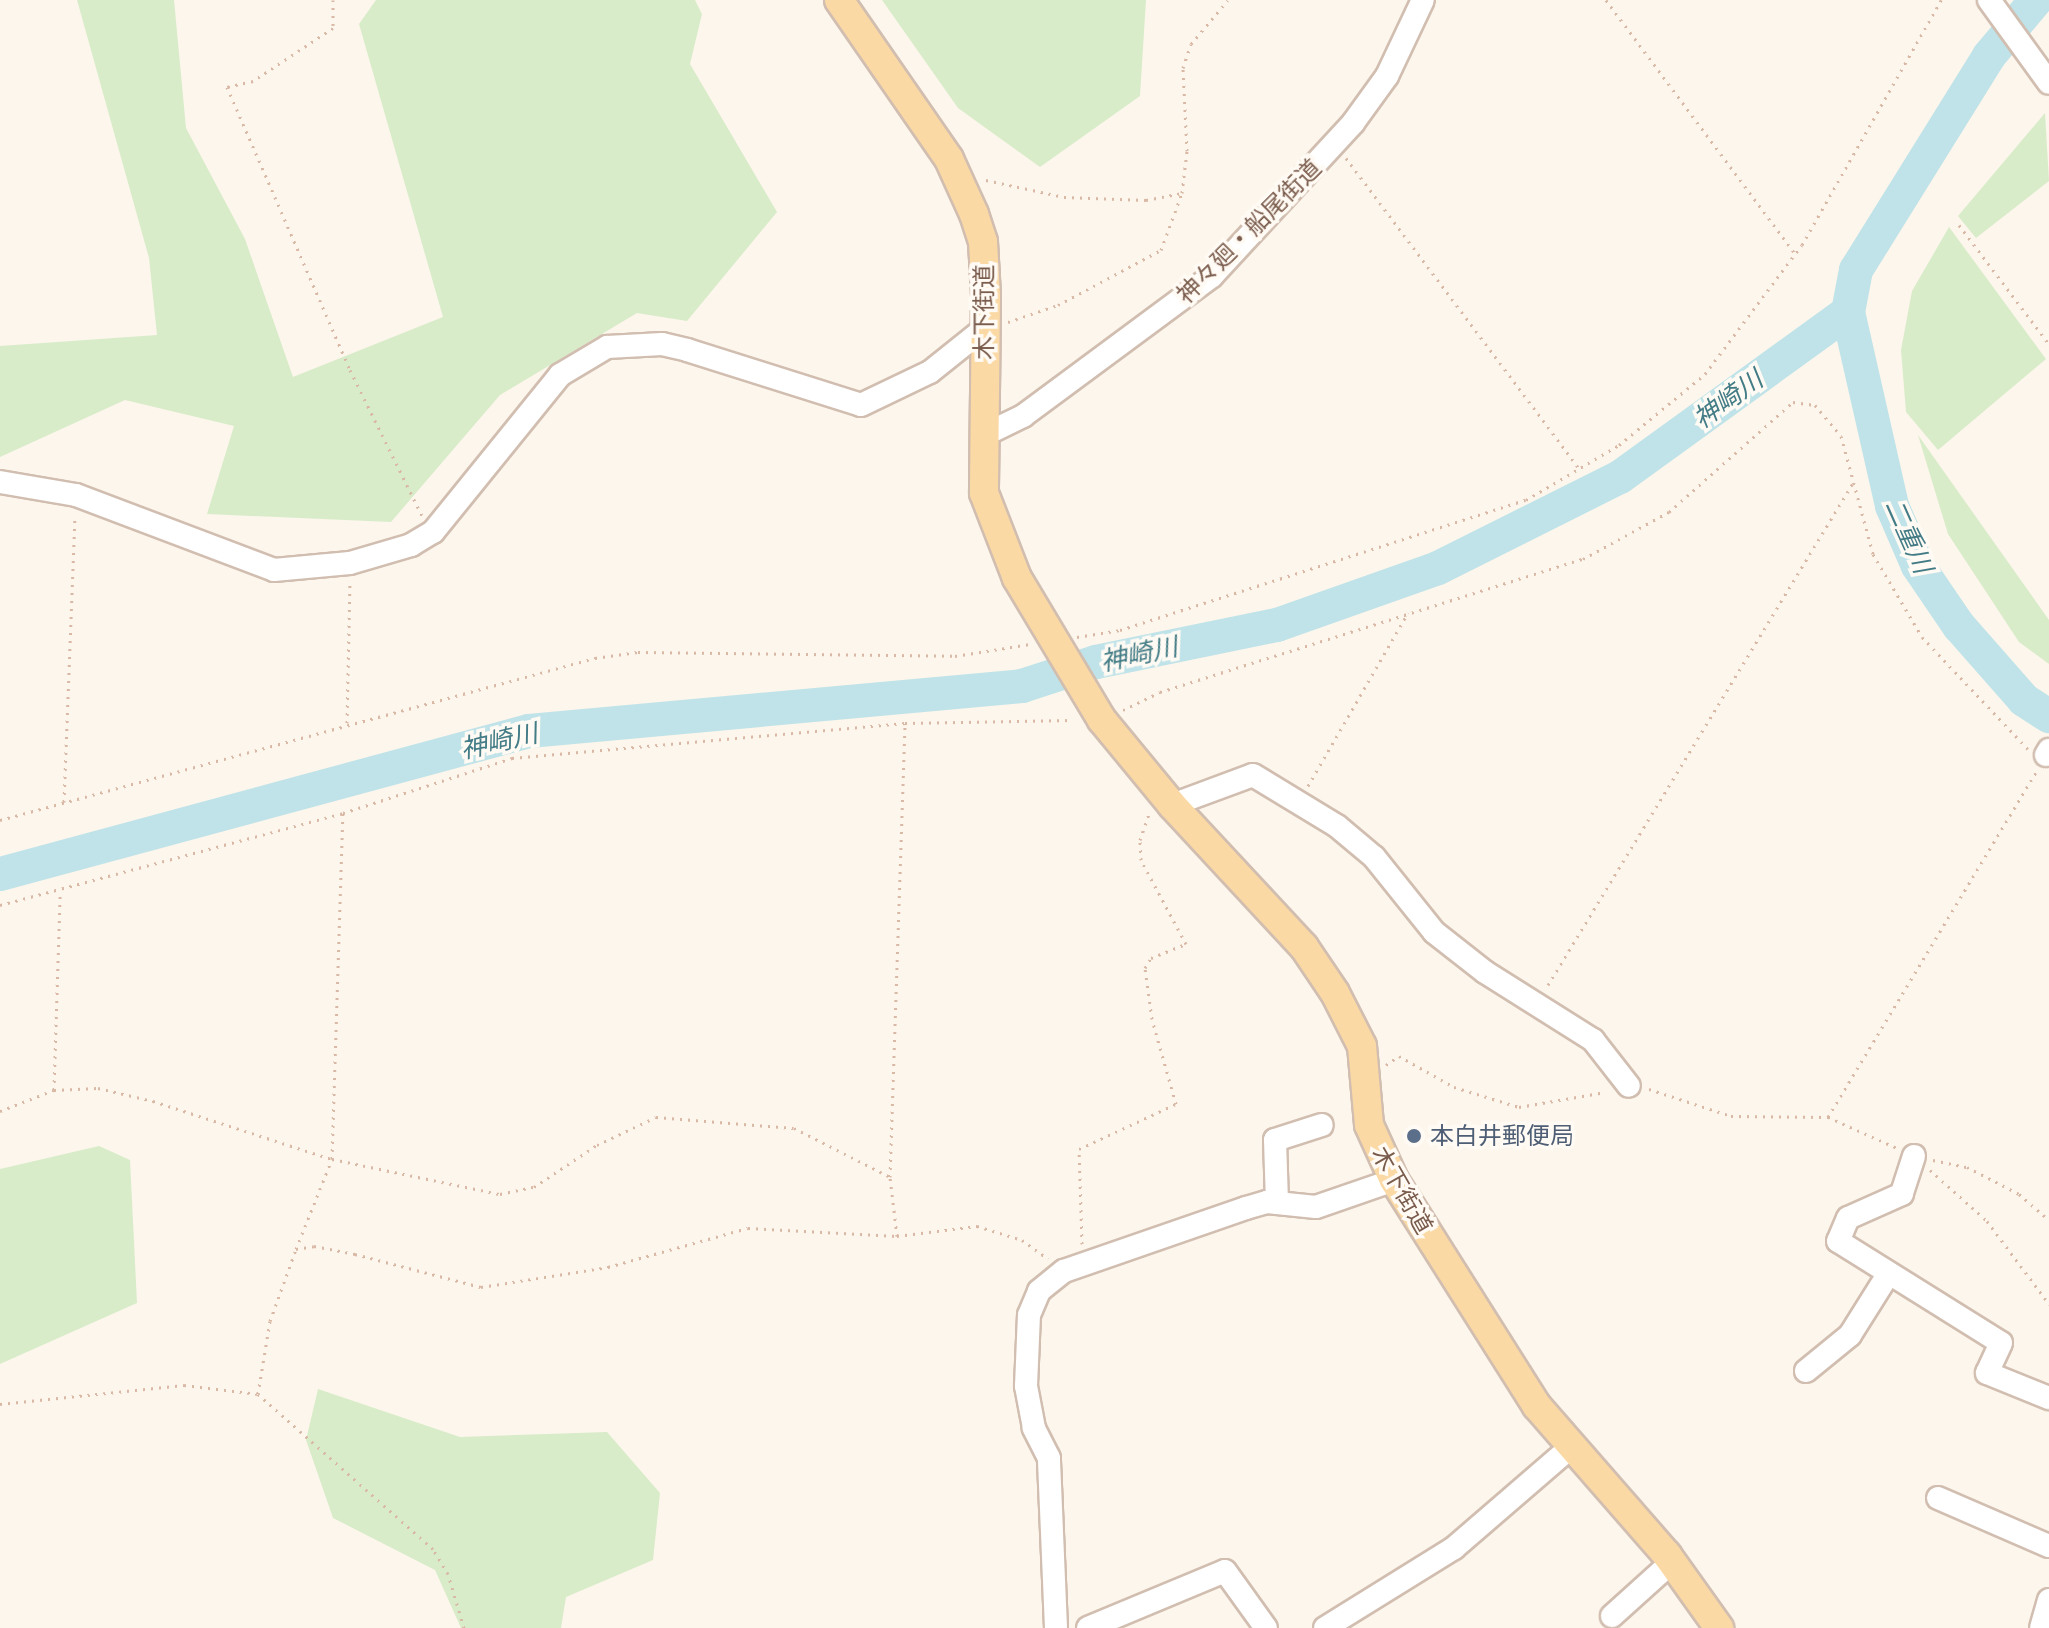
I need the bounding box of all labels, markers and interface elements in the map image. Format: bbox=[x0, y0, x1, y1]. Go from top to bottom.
street label: 神々廻・船尾街道 bbox=[1171, 153, 1327, 309]
street label: 木下街道 bbox=[970, 264, 998, 360]
water label: 神崎川 bbox=[1687, 363, 1769, 435]
water label: 二重川 bbox=[1879, 494, 1939, 578]
water label: 神崎川 bbox=[1098, 631, 1180, 677]
water label: 神崎川 bbox=[457, 717, 541, 765]
place label: 本白井郵便局 bbox=[1430, 1122, 1574, 1150]
marker: 本白井郵便局 bbox=[1405, 1127, 1423, 1145]
street label: 木下街道 bbox=[1366, 1141, 1438, 1239]

